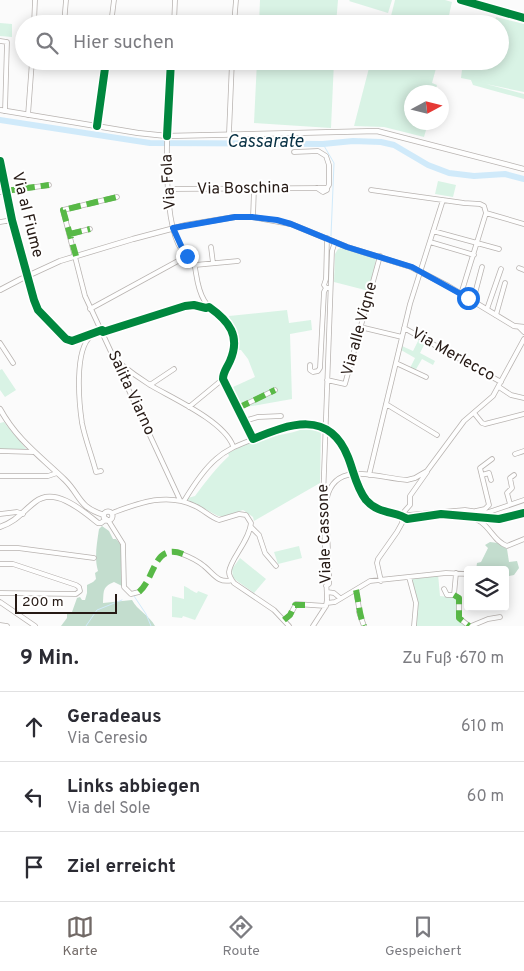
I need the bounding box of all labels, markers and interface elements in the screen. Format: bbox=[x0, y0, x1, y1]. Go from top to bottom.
search box bbox=[15, 15, 509, 70]
icon: search bbox=[33, 29, 61, 57]
text: Hier suchen bbox=[73, 31, 174, 55]
north arrow bbox=[404, 85, 449, 130]
water label: Cassarate bbox=[227, 131, 304, 154]
street label: Via Fola bbox=[157, 153, 181, 211]
street label: Via al Fiume bbox=[7, 170, 47, 260]
street label: Via Boschina bbox=[197, 178, 289, 200]
route end bbox=[176, 245, 199, 268]
street label: Via alle Vigne bbox=[338, 280, 382, 378]
route start bbox=[457, 287, 480, 310]
street label: Via Merlecco bbox=[408, 324, 498, 386]
street label: Salita Viarno bbox=[103, 347, 159, 439]
street label: Viale Cassone bbox=[313, 484, 337, 584]
map controls bbox=[464, 566, 509, 611]
button: layers bbox=[464, 566, 509, 611]
scale bar bbox=[15, 591, 118, 614]
text: 200 m bbox=[22, 594, 64, 611]
text: 9 Min. bbox=[20, 645, 79, 672]
text: Zu Fuß · 670 m bbox=[402, 649, 504, 669]
text: Geradeaus bbox=[67, 705, 162, 729]
icon: ahead bbox=[20, 713, 48, 741]
text: 610 m bbox=[461, 717, 504, 737]
text: Via Ceresio bbox=[67, 729, 148, 749]
text: Links abbiegen bbox=[67, 775, 200, 799]
icon: left bbox=[20, 783, 48, 811]
text: 60 m bbox=[467, 787, 504, 807]
text: Via del Sole bbox=[67, 799, 150, 819]
icon: arrive bbox=[20, 853, 48, 881]
text: Ziel erreicht bbox=[67, 855, 176, 879]
tab: Karte bbox=[63, 913, 97, 960]
tab: Route bbox=[223, 913, 260, 960]
tab: Gespeichert bbox=[385, 913, 461, 960]

